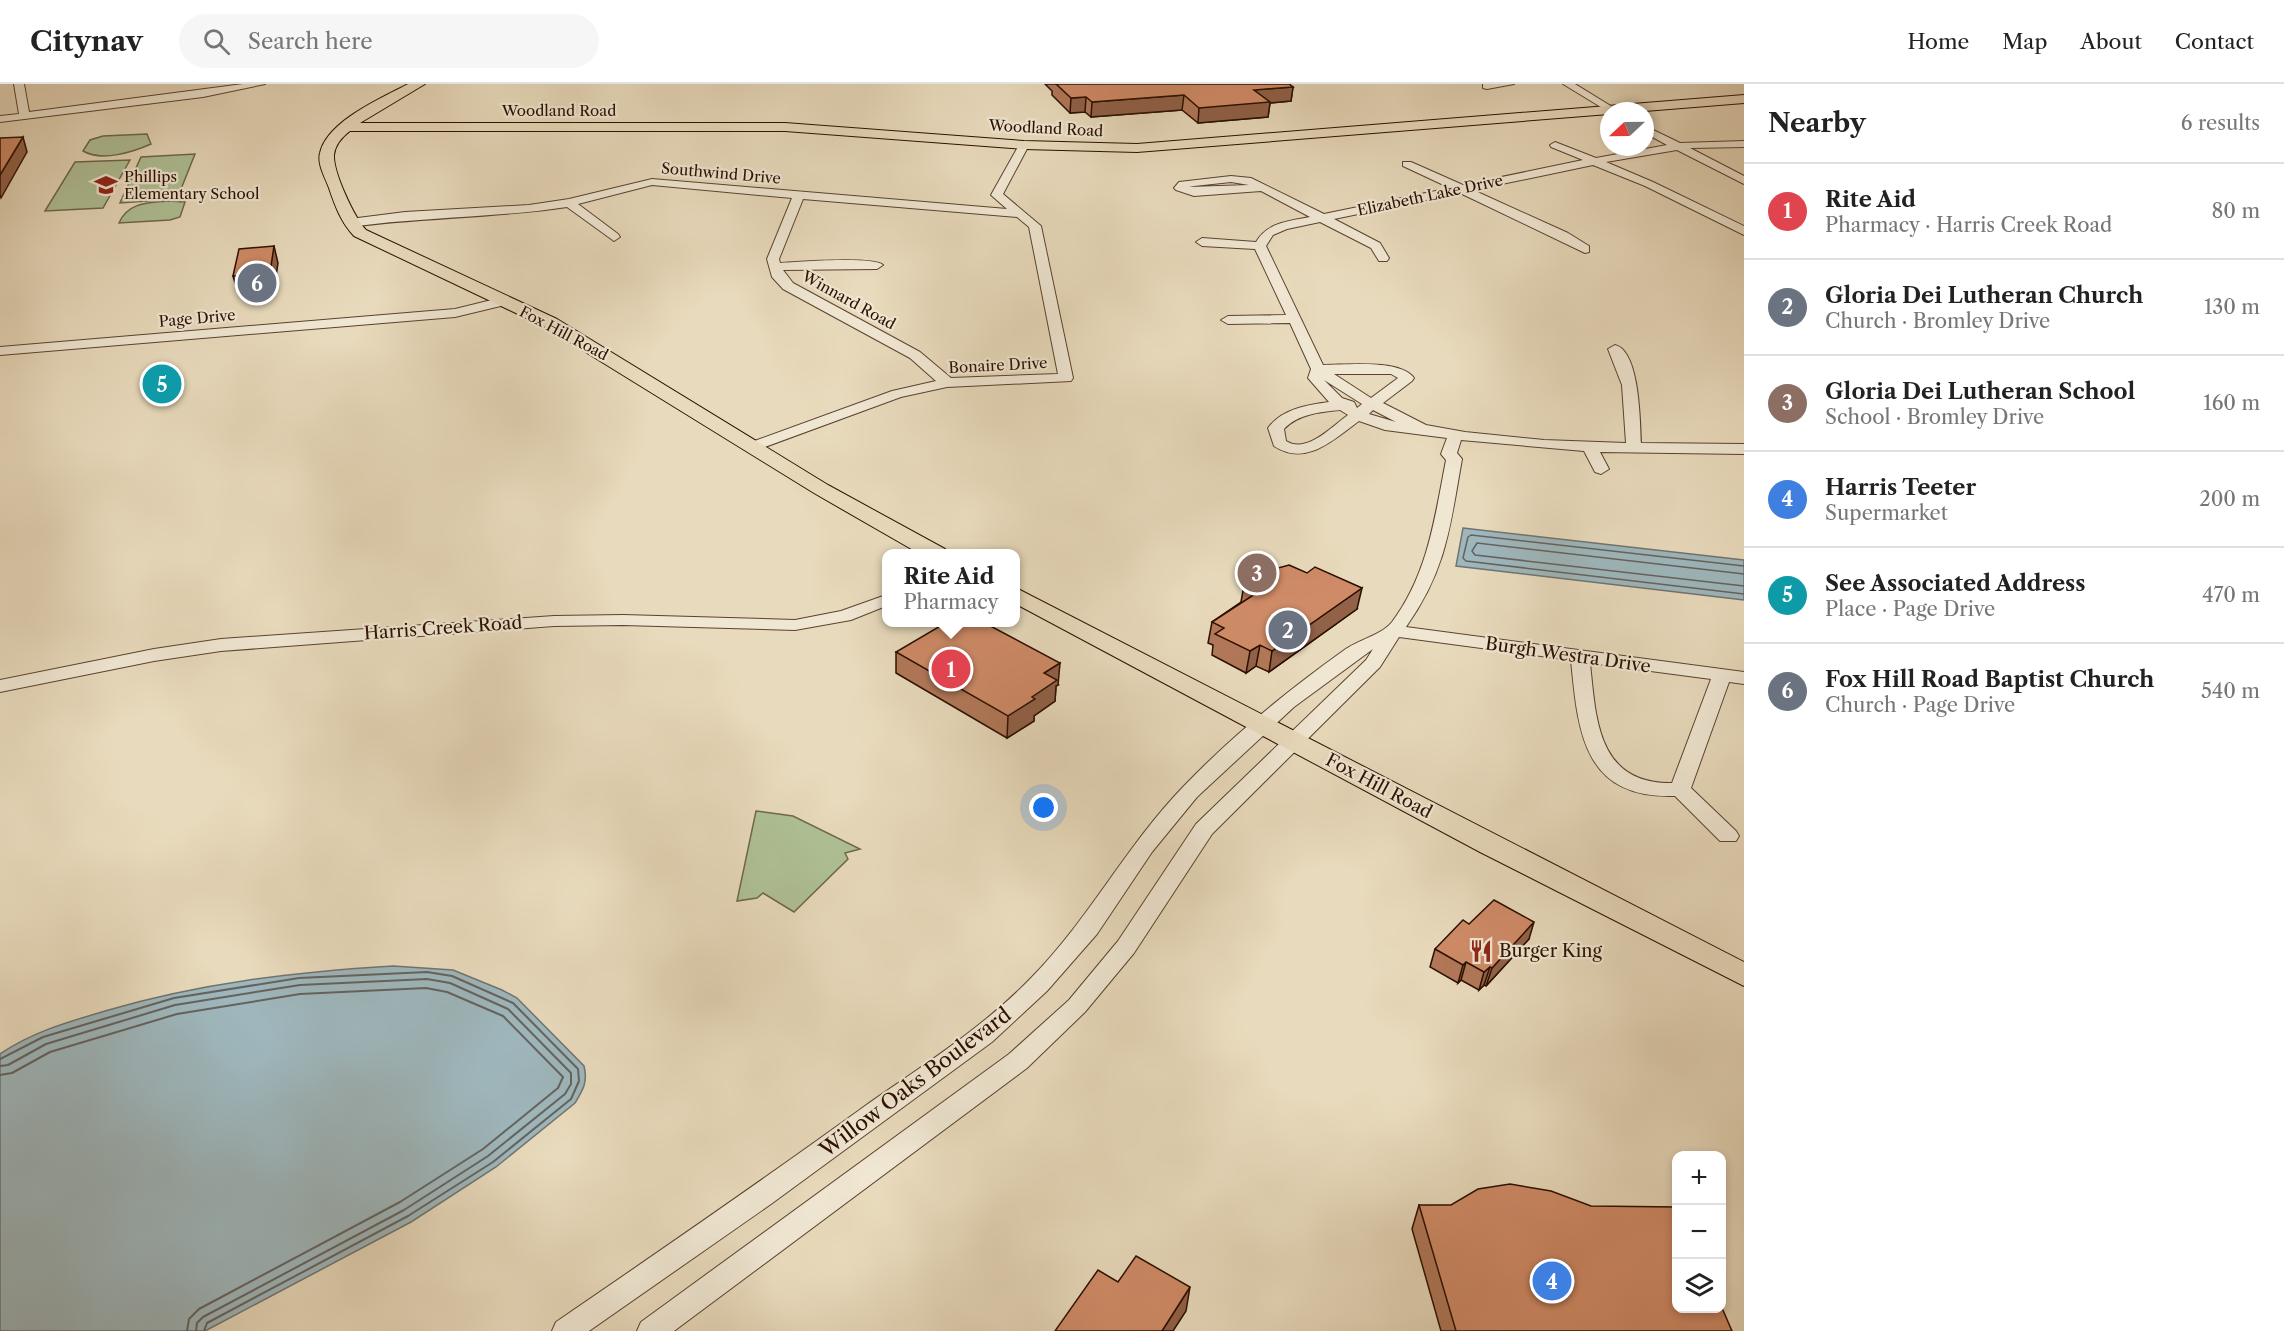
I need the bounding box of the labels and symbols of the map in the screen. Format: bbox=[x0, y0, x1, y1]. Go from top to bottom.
street label: Woodland Road bbox=[501, 101, 616, 120]
north arrow bbox=[1600, 102, 1654, 156]
street label: Woodland Road bbox=[987, 115, 1104, 140]
street label: Southwind Drive bbox=[660, 158, 782, 188]
place label: Phillips Elementary School bbox=[124, 167, 260, 203]
street label: Elizabeth Lake Drive bbox=[1355, 170, 1505, 220]
school or university icon: Phillips Elementary School bbox=[93, 172, 119, 198]
pin: 6 bbox=[238, 260, 276, 306]
street label: Winnard Road bbox=[798, 266, 899, 334]
street label: Fox Hill Road bbox=[516, 302, 612, 364]
street label: Page Drive bbox=[158, 305, 236, 331]
street label: Bonaire Drive bbox=[948, 353, 1048, 377]
pin: 5 bbox=[142, 362, 182, 406]
pin: 3 bbox=[1238, 550, 1276, 596]
pin: 2 bbox=[1268, 608, 1308, 652]
street label: Harris Creek Road bbox=[363, 611, 523, 645]
street label: Burgh Westra Drive bbox=[1484, 633, 1652, 677]
pin: 1 bbox=[932, 646, 970, 692]
street label: Fox Hill Road bbox=[1322, 749, 1436, 823]
your location bbox=[1029, 793, 1058, 822]
restaurant icon: Burger King bbox=[1468, 938, 1494, 964]
place label: Burger King bbox=[1499, 940, 1602, 962]
street label: Willow Oaks Boulevard bbox=[814, 1002, 1016, 1163]
pin: 4 bbox=[1532, 1258, 1572, 1304]

